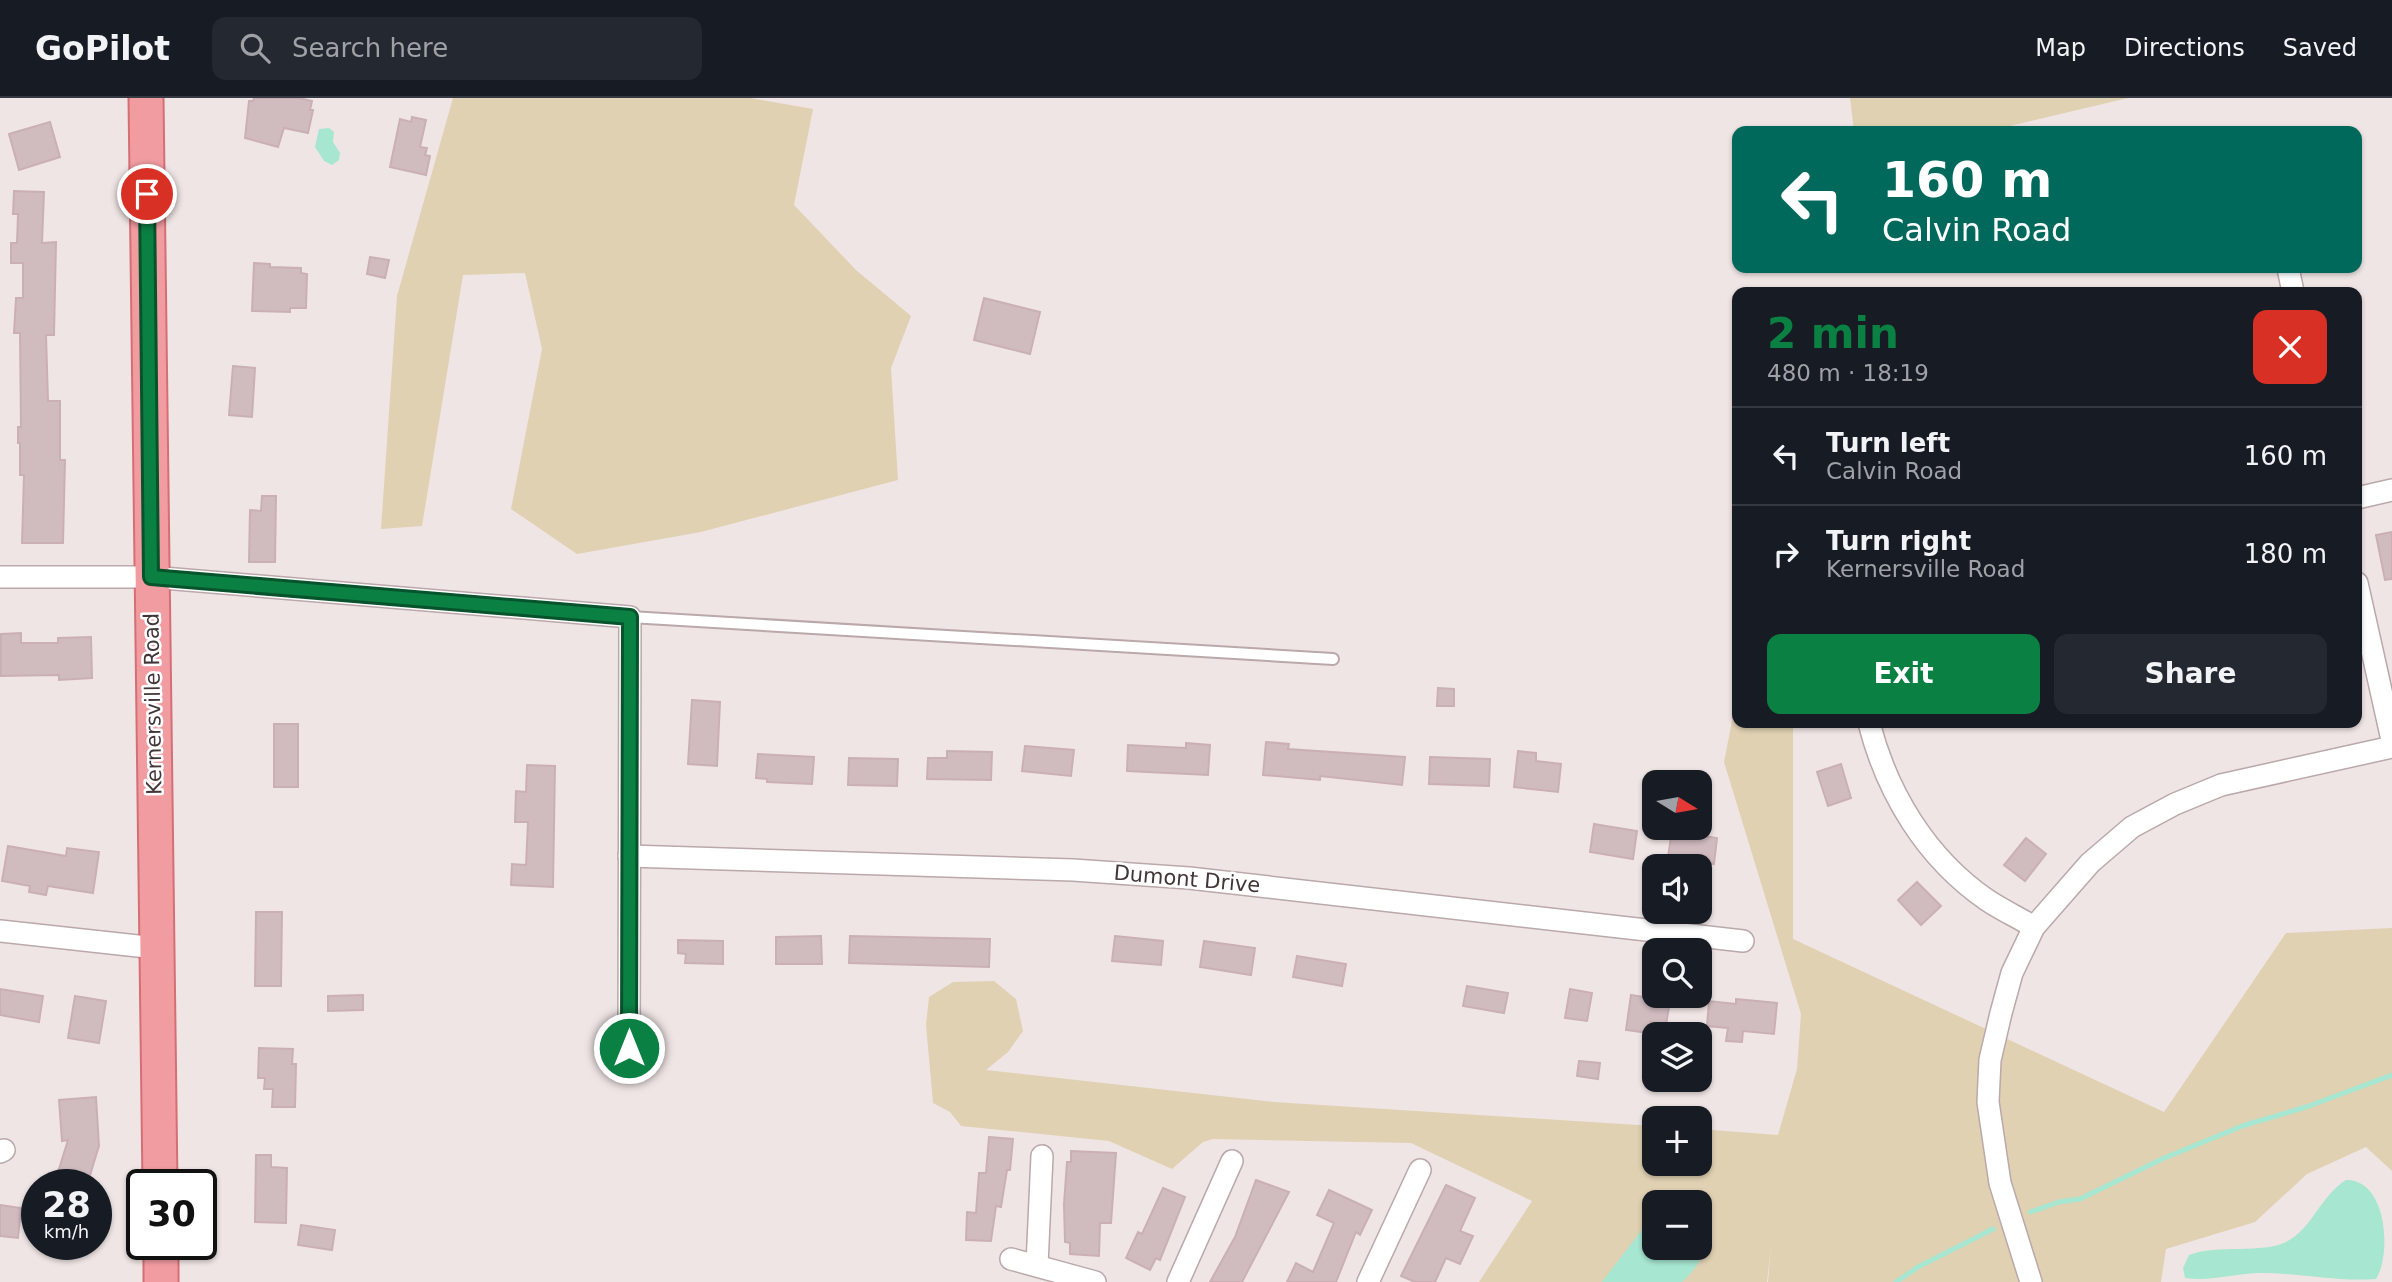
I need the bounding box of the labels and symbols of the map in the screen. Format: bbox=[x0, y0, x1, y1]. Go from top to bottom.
pin bbox=[117, 164, 177, 224]
street label: Kernersville Road bbox=[139, 613, 167, 795]
north arrow bbox=[1642, 770, 1712, 840]
street label: Dumont Drive bbox=[1113, 861, 1261, 897]
position arrow bbox=[592, 1011, 666, 1085]
speed limit sign: 30 bbox=[126, 1169, 217, 1260]

